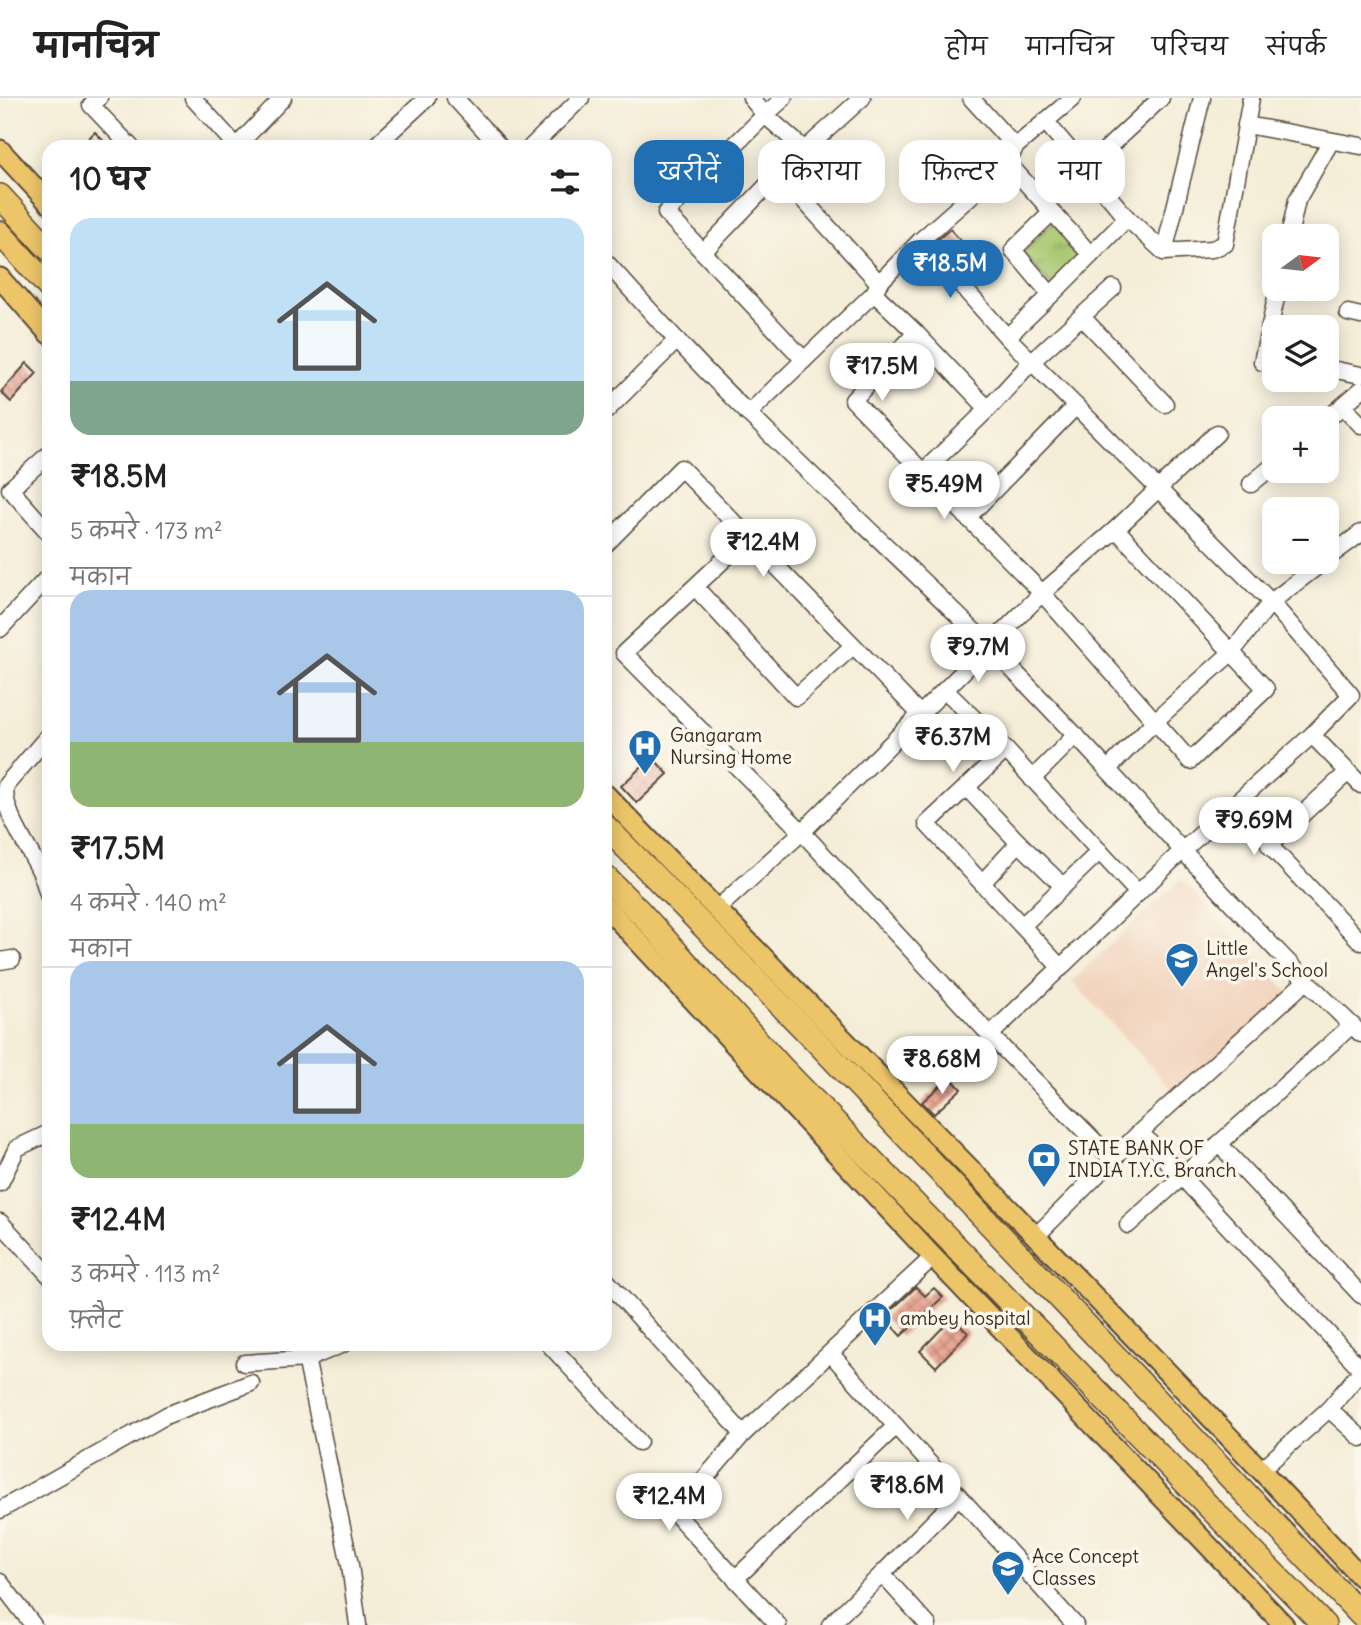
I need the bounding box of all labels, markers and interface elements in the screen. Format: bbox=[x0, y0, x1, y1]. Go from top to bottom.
text: मानचित्र bbox=[35, 24, 158, 66]
text: होम bbox=[945, 31, 988, 61]
text: मानचित्र bbox=[1026, 31, 1114, 61]
text: परिचय bbox=[1152, 31, 1228, 61]
text: संपर्क bbox=[1266, 31, 1326, 61]
chip: खरीदें bbox=[634, 140, 744, 203]
chip: किराया bbox=[758, 140, 885, 203]
chip: फ़िल्टर bbox=[899, 140, 1021, 203]
chip: नया bbox=[1035, 140, 1125, 203]
text: 10 घर bbox=[70, 160, 149, 198]
icon: filters bbox=[546, 163, 584, 201]
north arrow bbox=[1262, 224, 1339, 301]
map controls bbox=[1262, 224, 1339, 574]
pin: ₹18.5M bbox=[893, 240, 1007, 300]
text: ₹18.5M bbox=[913, 248, 987, 277]
icon: home bbox=[264, 263, 390, 389]
button: layers bbox=[1262, 315, 1339, 392]
pin: ₹17.5M bbox=[825, 344, 939, 403]
text: ₹17.5M bbox=[846, 351, 918, 380]
button: + bbox=[1262, 406, 1339, 483]
text: ₹18.5M bbox=[70, 457, 168, 495]
pin: ₹5.49M bbox=[887, 462, 1001, 521]
text: ₹5.49M bbox=[905, 469, 983, 498]
button: − bbox=[1262, 497, 1339, 574]
text: 5 कमरे · 173 m² bbox=[70, 516, 223, 545]
pin: ₹12.4M bbox=[706, 519, 820, 579]
text: ₹12.4M bbox=[726, 527, 800, 556]
text: मकान bbox=[70, 562, 131, 591]
pin: ₹9.7M bbox=[929, 624, 1027, 684]
text: ₹9.7M bbox=[946, 632, 1010, 661]
icon: home bbox=[264, 635, 390, 761]
pin: ₹6.37M bbox=[896, 714, 1010, 774]
text: ₹6.37M bbox=[915, 722, 991, 751]
place label: Gangaram Nursing Home bbox=[670, 723, 792, 769]
hospital icon: Gangaram Nursing Home bbox=[626, 727, 664, 776]
pin: ₹9.69M bbox=[1197, 798, 1311, 857]
text: ₹9.69M bbox=[1215, 805, 1293, 834]
text: ₹17.5M bbox=[70, 829, 165, 867]
text: 4 कमरे · 140 m² bbox=[70, 888, 227, 917]
text: मकान bbox=[70, 934, 131, 963]
place label: Little Angel's School bbox=[1206, 936, 1328, 982]
school or university icon: Little Angel's School bbox=[1163, 940, 1201, 989]
icon: home bbox=[264, 1006, 390, 1132]
pin: ₹8.68M bbox=[885, 1037, 999, 1096]
text: ₹8.68M bbox=[903, 1044, 981, 1073]
place label: STATE BANK OF INDIA T.Y.C. Branch bbox=[1068, 1136, 1236, 1182]
bank icon: STATE BANK OF INDIA T.Y.C. Branch bbox=[1025, 1140, 1063, 1189]
text: ₹12.4M bbox=[70, 1200, 166, 1238]
text: 3 कमरे · 113 m² bbox=[70, 1259, 220, 1288]
hospital icon: ambey hospital bbox=[856, 1299, 894, 1348]
text: फ़्लैट bbox=[70, 1305, 122, 1334]
place label: ambey hospital bbox=[900, 1306, 1030, 1330]
pin: ₹18.6M bbox=[850, 1462, 964, 1522]
text: ₹18.6M bbox=[870, 1470, 944, 1499]
pin: ₹12.4M bbox=[612, 1474, 726, 1533]
text: ₹12.4M bbox=[632, 1481, 706, 1510]
place label: Ace Concept Classes bbox=[1032, 1544, 1139, 1590]
school or university icon: Ace Concept Classes bbox=[989, 1548, 1027, 1597]

